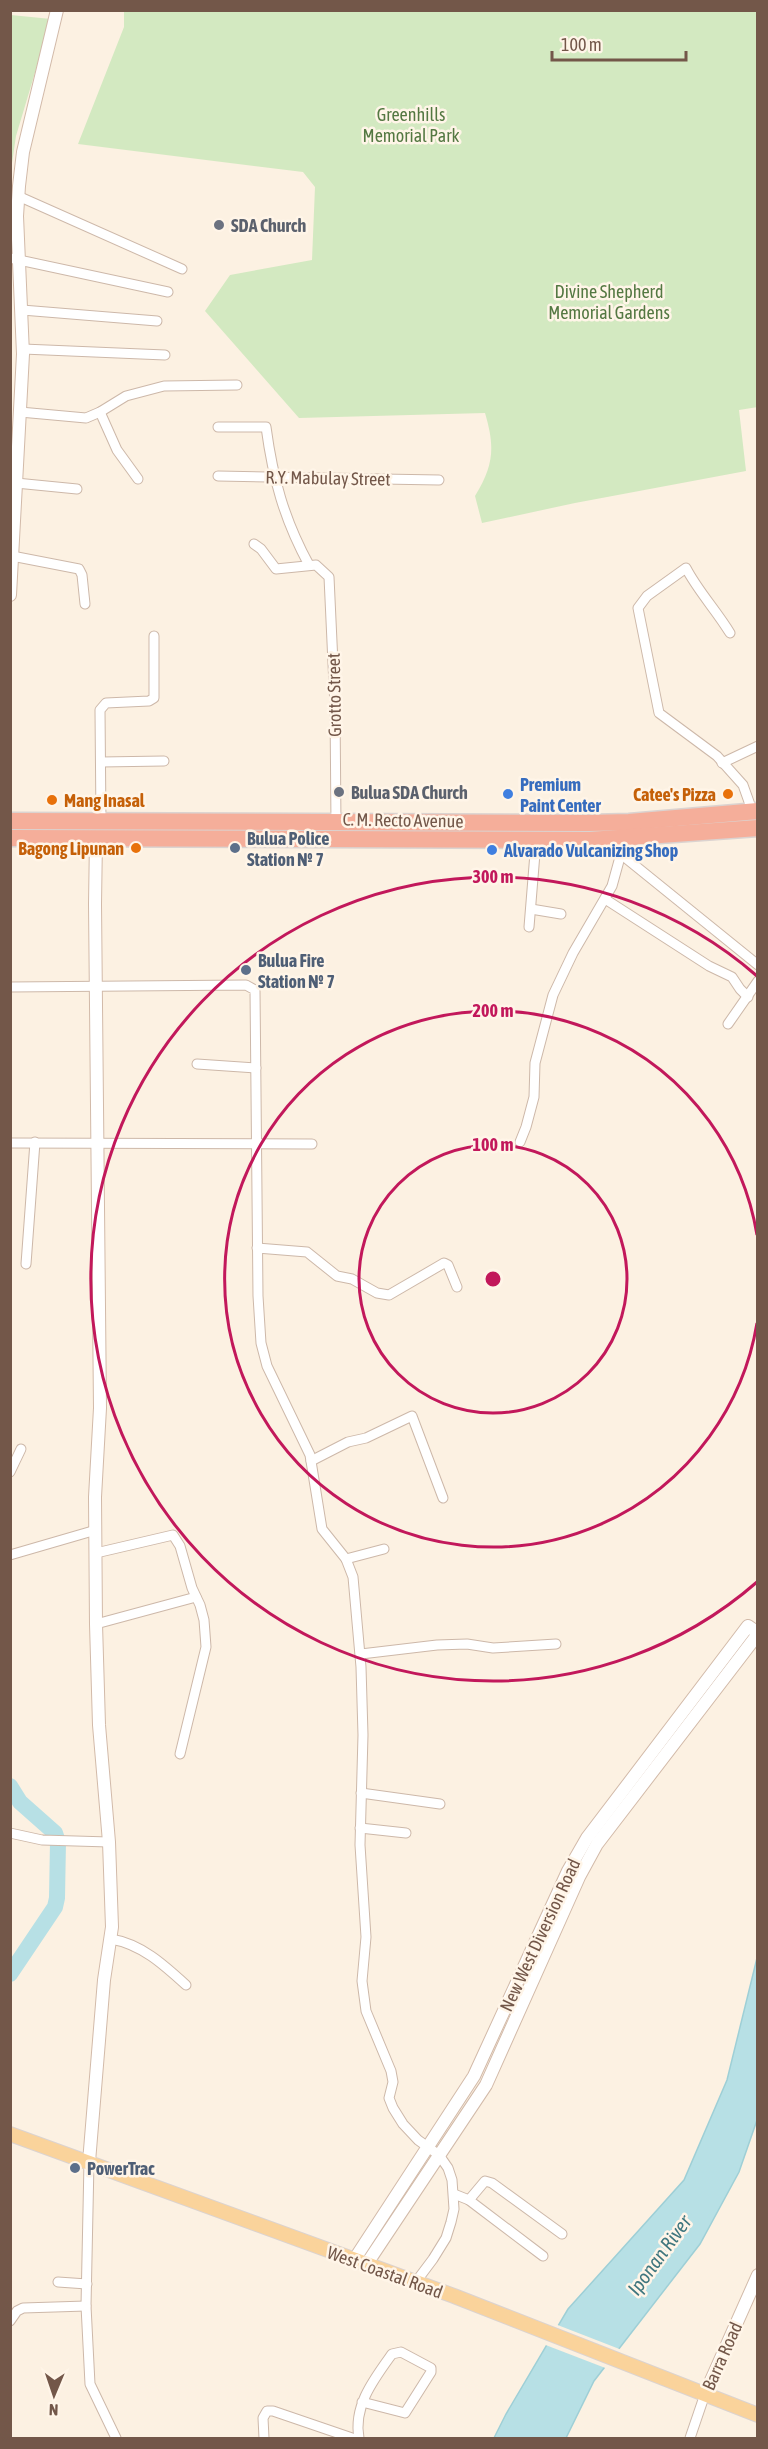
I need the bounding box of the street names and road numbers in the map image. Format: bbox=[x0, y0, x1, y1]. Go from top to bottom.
street label: R.Y. Mabulay Street bbox=[265, 466, 391, 490]
street label: Grotto Street bbox=[323, 653, 345, 737]
street label: C. M. Recto Avenue bbox=[342, 808, 464, 832]
street label: New West Diversion Road bbox=[495, 1855, 585, 2015]
street label: West Coastal Road bbox=[324, 2241, 446, 2303]
street label: Barra Road bbox=[698, 2319, 746, 2393]

